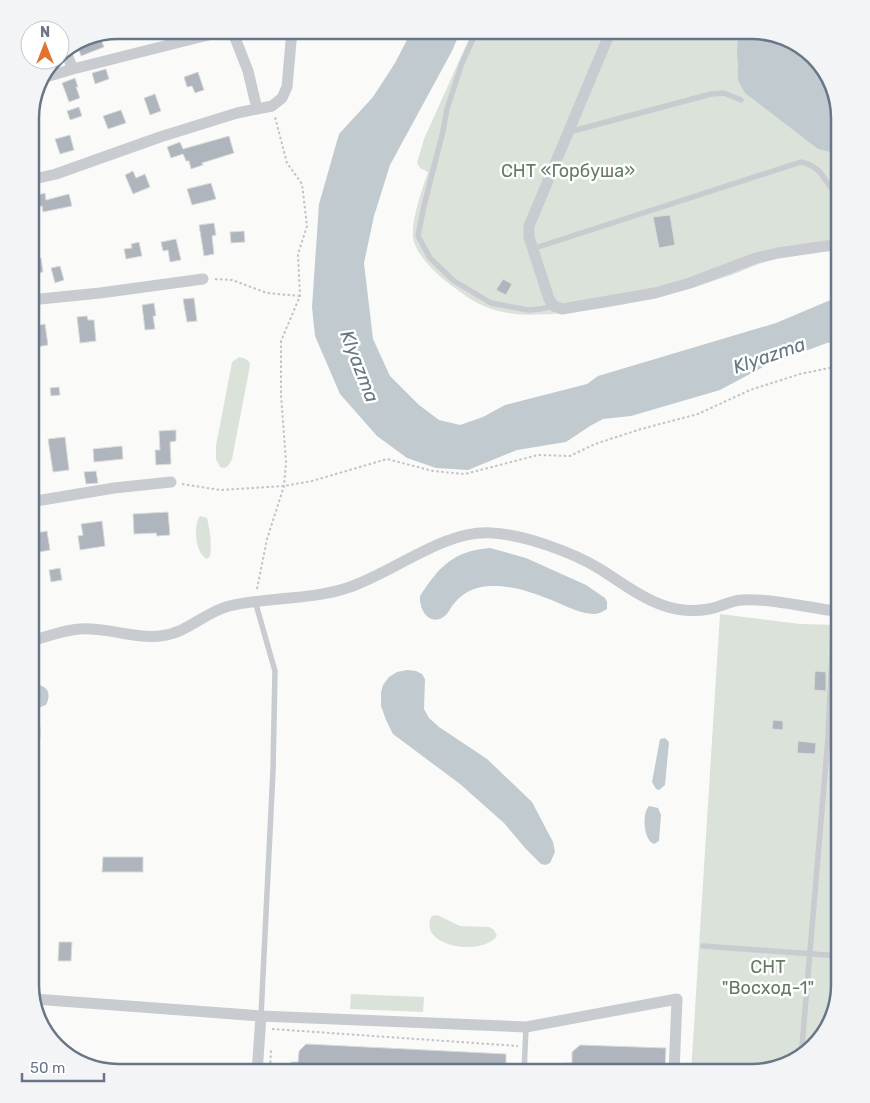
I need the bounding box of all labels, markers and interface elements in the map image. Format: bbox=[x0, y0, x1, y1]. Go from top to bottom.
north arrow bbox=[20, 20, 70, 70]
text: N bbox=[40, 24, 50, 41]
park label: СНТ «Горбуша» bbox=[501, 160, 635, 182]
water label: Klyazma bbox=[335, 327, 384, 405]
water label: Klyazma bbox=[730, 332, 808, 379]
park label: СНТ "Восход-1" bbox=[722, 956, 814, 999]
scale bar bbox=[22, 1050, 105, 1082]
text: 50 m bbox=[30, 1059, 65, 1077]

